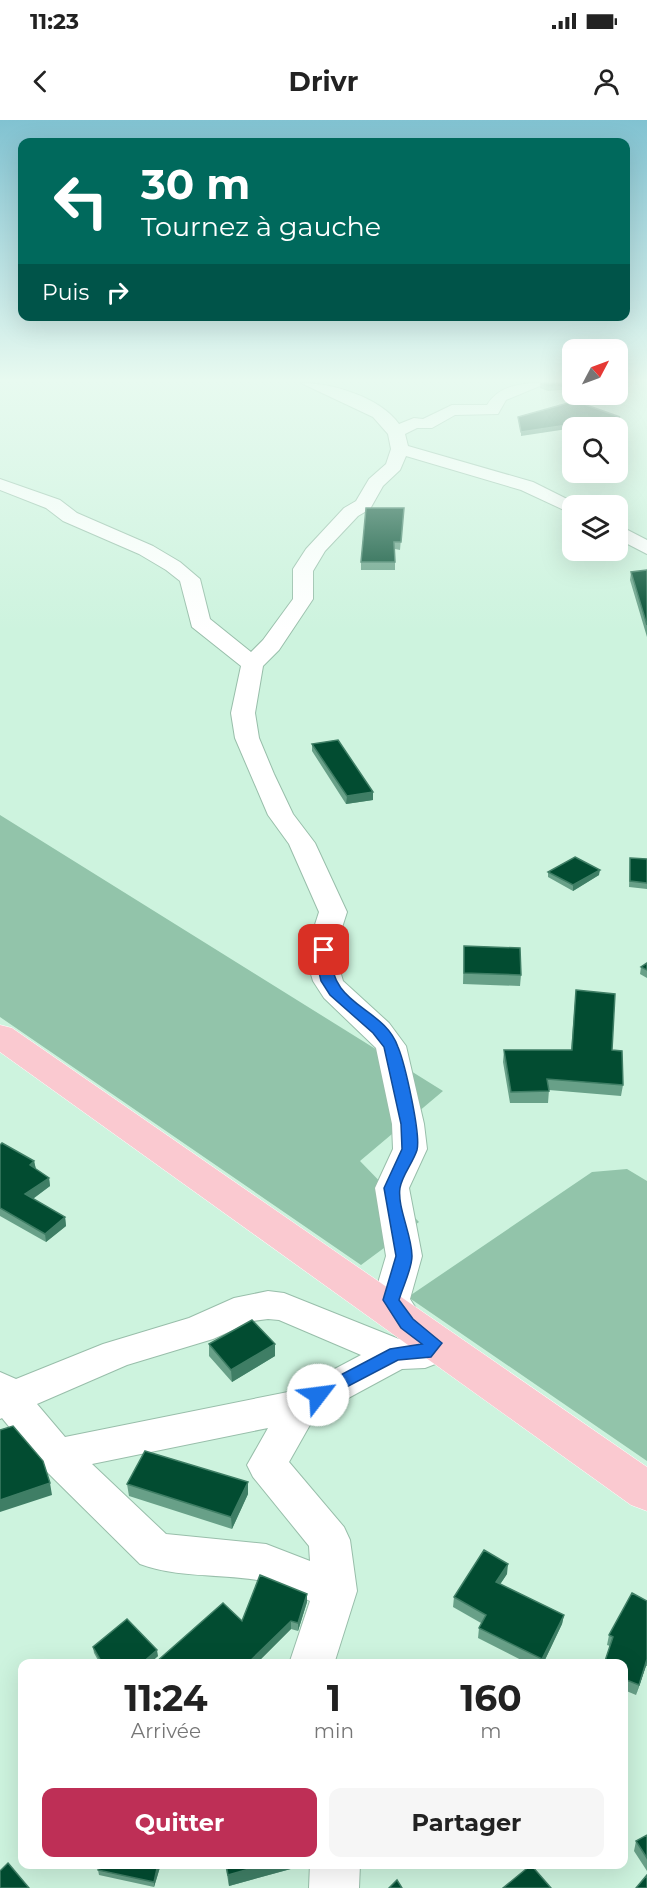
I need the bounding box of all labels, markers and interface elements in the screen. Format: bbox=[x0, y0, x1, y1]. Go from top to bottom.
text: 11:23 bbox=[30, 8, 79, 35]
icon: back bbox=[24, 65, 57, 98]
text: Drivr bbox=[289, 65, 358, 98]
icon: person bbox=[590, 65, 623, 98]
text: 30 m bbox=[141, 158, 250, 210]
icon: left bbox=[42, 162, 120, 240]
text: Tournez à gauche bbox=[141, 210, 381, 243]
icon: right bbox=[101, 276, 134, 309]
text: Puis bbox=[42, 279, 89, 306]
north arrow bbox=[562, 339, 628, 405]
map controls bbox=[562, 339, 628, 561]
button: search bbox=[562, 417, 628, 483]
button: layers bbox=[562, 495, 628, 561]
pin bbox=[298, 924, 349, 975]
icon: arrive bbox=[307, 933, 340, 966]
position arrow bbox=[286, 1363, 350, 1427]
text: 11:24 bbox=[124, 1676, 208, 1720]
text: 1 bbox=[327, 1676, 341, 1720]
text: 160 bbox=[460, 1676, 522, 1720]
text: Arrivée bbox=[131, 1719, 201, 1743]
text: min bbox=[314, 1719, 354, 1743]
text: m bbox=[480, 1719, 502, 1743]
button: Quitter bbox=[42, 1788, 317, 1857]
button: Partager bbox=[329, 1788, 604, 1857]

